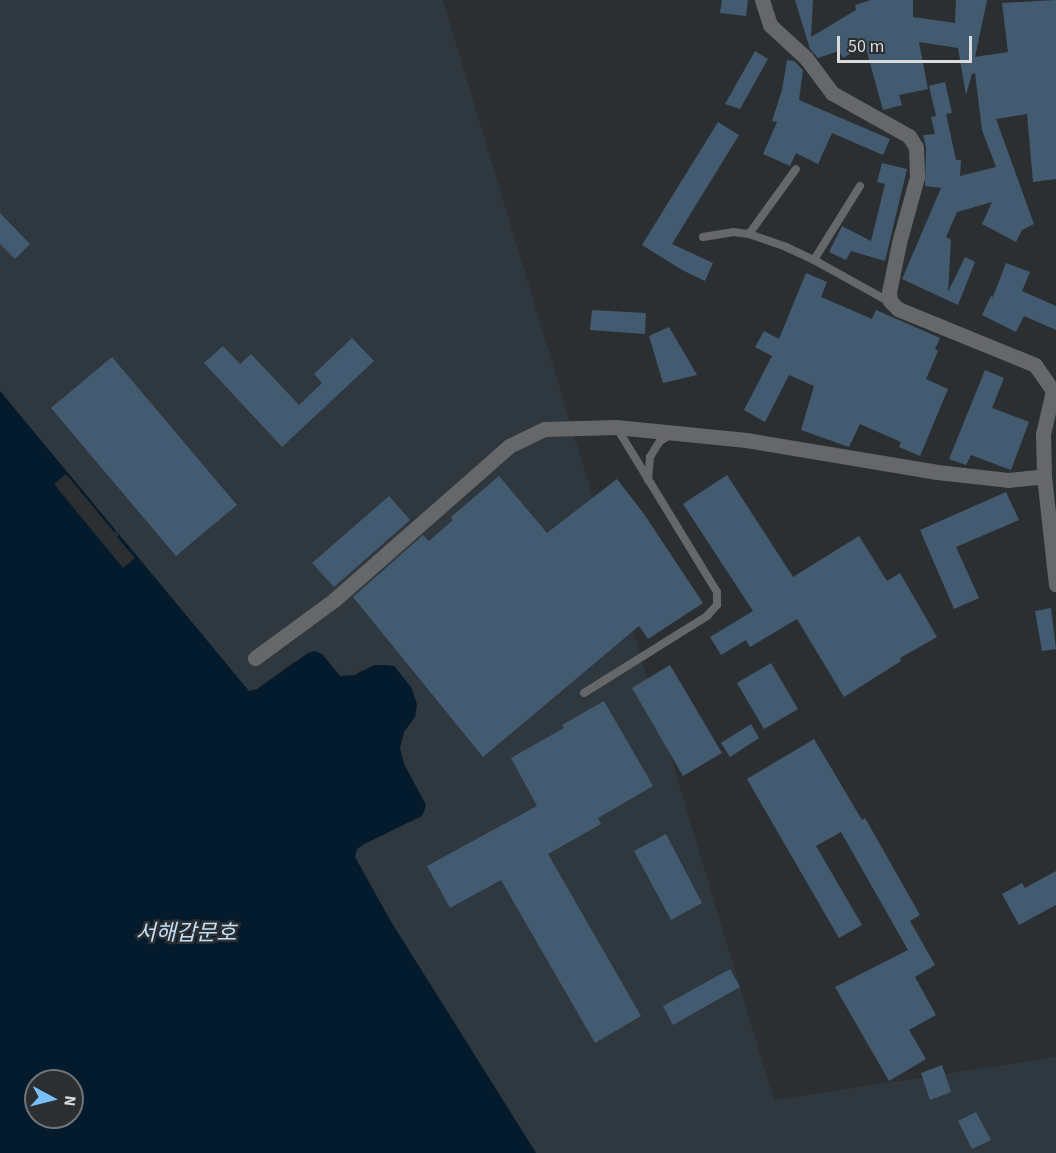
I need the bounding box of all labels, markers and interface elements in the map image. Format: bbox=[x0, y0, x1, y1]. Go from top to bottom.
scale bar bbox=[840, 24, 975, 62]
text: 50 m bbox=[848, 34, 884, 59]
water label: 서해갑문호 bbox=[135, 921, 237, 947]
north arrow bbox=[24, 1069, 84, 1129]
text: N bbox=[58, 1094, 81, 1108]

